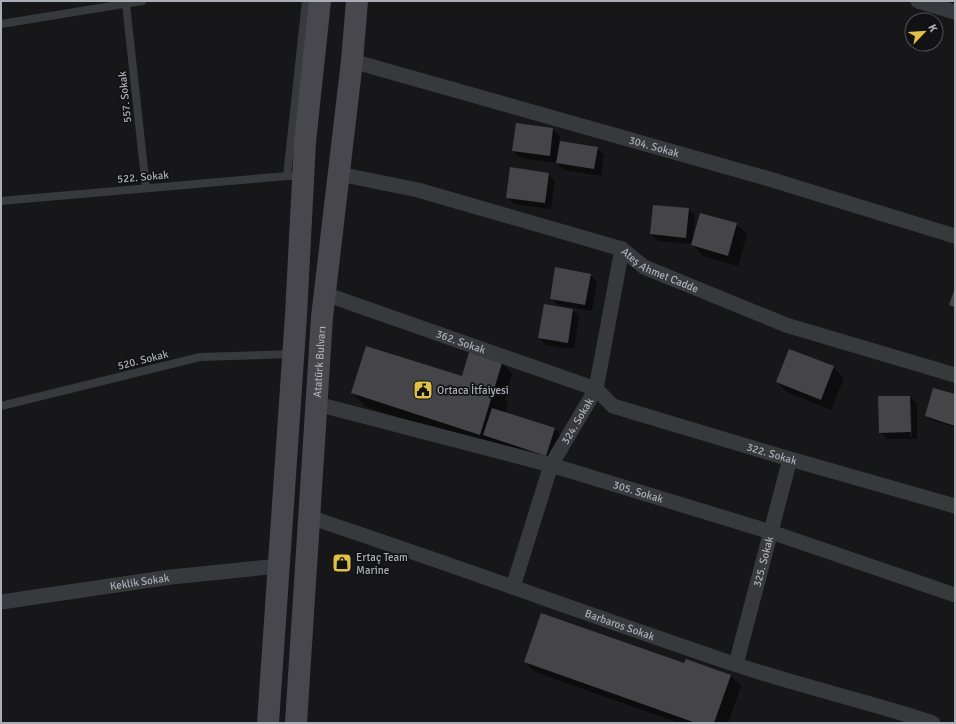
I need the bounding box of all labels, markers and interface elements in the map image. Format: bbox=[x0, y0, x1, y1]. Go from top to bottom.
north arrow bbox=[904, 12, 944, 52]
text: K bbox=[925, 22, 940, 34]
street label: 557. Sokak bbox=[116, 70, 134, 123]
street label: 304. Sokak bbox=[628, 133, 681, 160]
street label: 522. Sokak bbox=[117, 168, 170, 186]
street label: Ateş Ahmet Cadde bbox=[619, 245, 701, 295]
street label: Atatürk Bulvarı bbox=[310, 326, 328, 398]
street label: 362. Sokak bbox=[434, 327, 488, 356]
street label: 520. Sokak bbox=[116, 347, 170, 373]
public building icon: Ortaca İtfaiyesi bbox=[412, 379, 434, 401]
place label: Ortaca İtfaiyesi bbox=[437, 383, 509, 397]
street label: 324. Sokak bbox=[558, 395, 596, 446]
street label: 322. Sokak bbox=[745, 440, 799, 467]
street label: 305. Sokak bbox=[612, 478, 665, 505]
street label: 325. Sokak bbox=[750, 534, 776, 588]
place label: Ertaç Team Marine bbox=[356, 551, 408, 577]
shop icon: Ertaç Team Marine bbox=[331, 552, 353, 574]
street label: Keklik Sokak bbox=[109, 571, 171, 592]
street label: Barbaros Sokak bbox=[583, 606, 657, 643]

